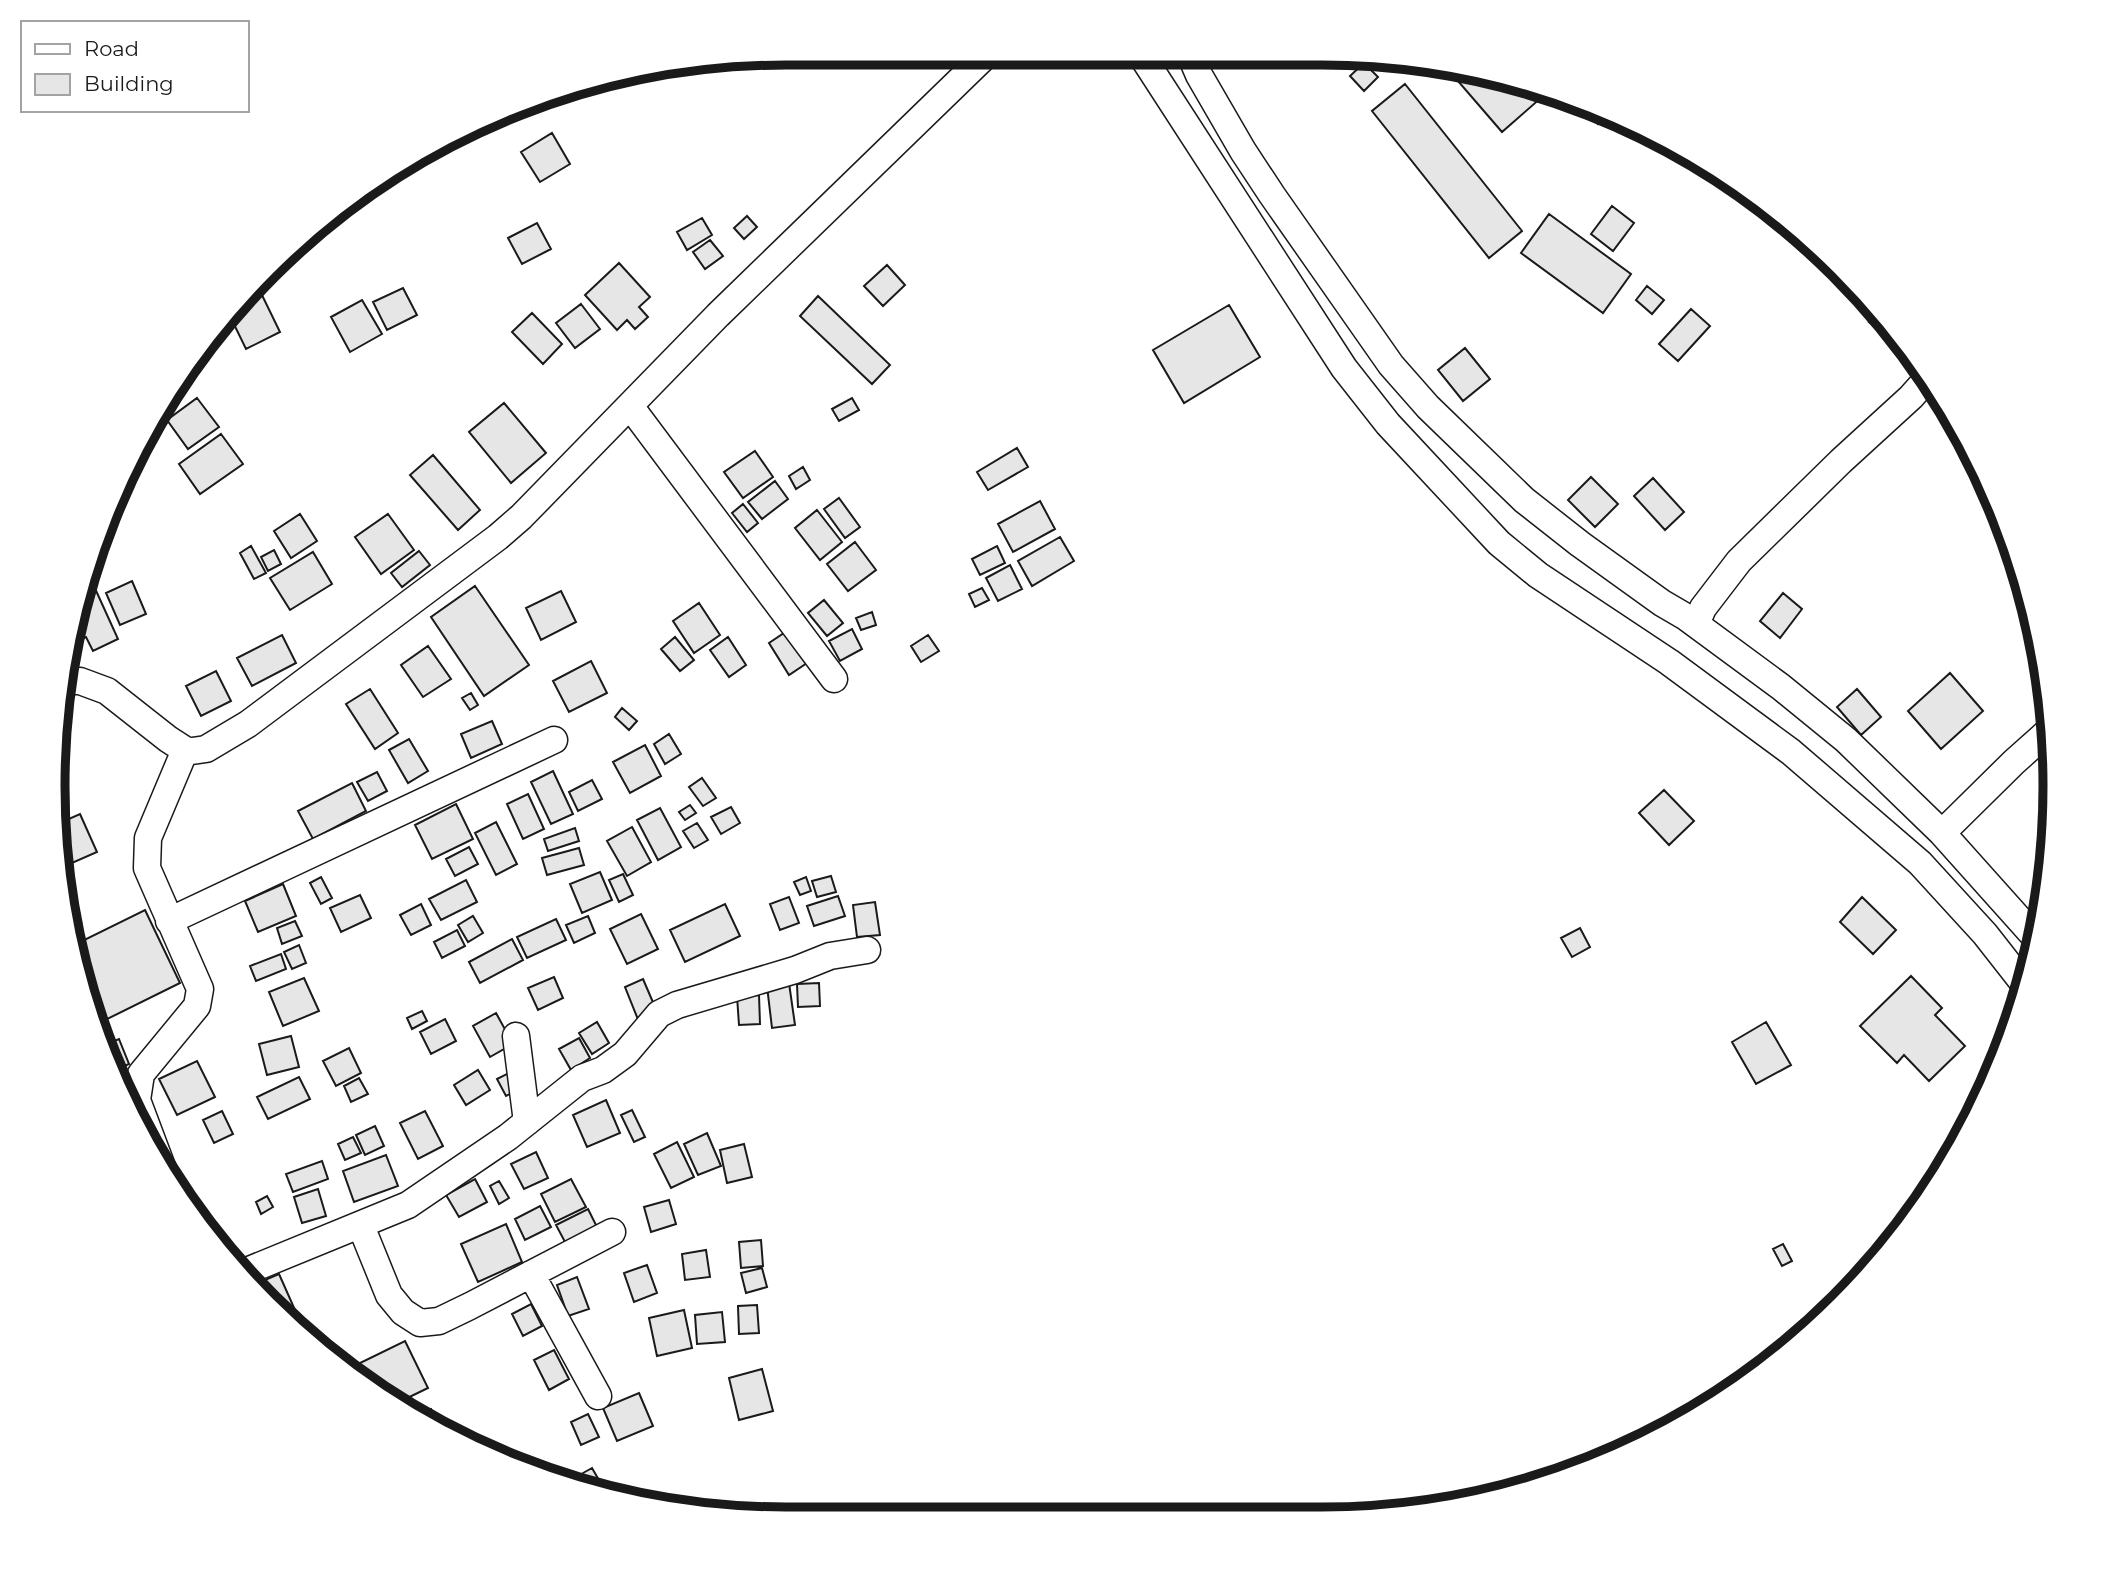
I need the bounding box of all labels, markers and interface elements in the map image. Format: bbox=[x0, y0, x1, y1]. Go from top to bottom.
legend bbox=[21, 21, 248, 112]
text: Road bbox=[84, 36, 139, 61]
text: Building bbox=[84, 71, 174, 96]

